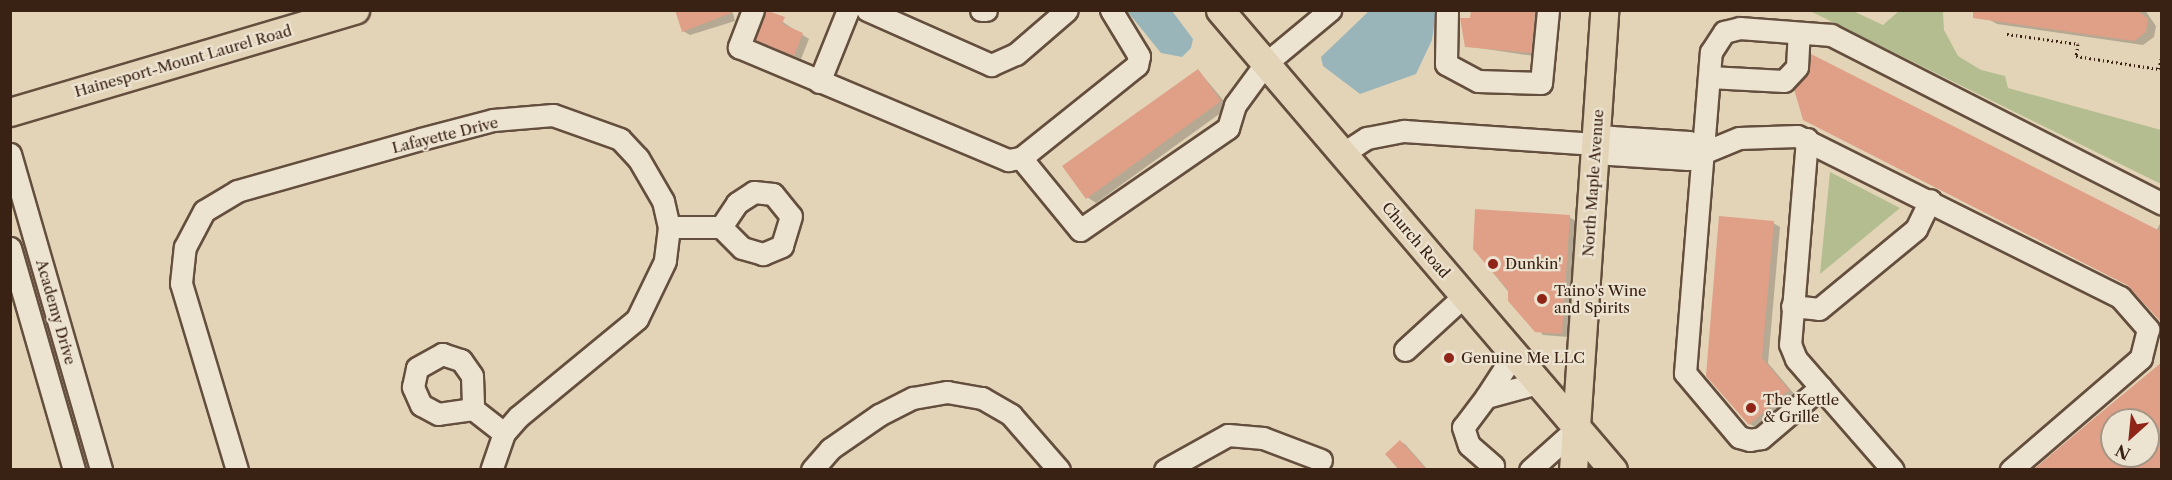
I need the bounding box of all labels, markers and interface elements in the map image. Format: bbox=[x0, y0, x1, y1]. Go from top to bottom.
street label: Hainesport-Mount Laurel Road bbox=[72, 21, 294, 101]
street label: North Maple Avenue bbox=[1579, 108, 1607, 258]
street label: Lafayette Drive bbox=[390, 113, 500, 157]
street label: Church Road bbox=[1378, 198, 1454, 282]
place label: Dunkin' bbox=[1505, 255, 1561, 273]
street label: Academy Drive bbox=[32, 257, 80, 367]
marker: Dunkin' bbox=[1486, 257, 1500, 271]
place label: Taino's Wine and Spirits bbox=[1554, 281, 1647, 316]
marker: Taino's Wine and Spirits bbox=[1535, 292, 1549, 306]
place label: Genuine Me LLC bbox=[1461, 349, 1585, 367]
marker: Genuine Me LLC bbox=[1442, 351, 1456, 365]
place label: The Kettle & Grille bbox=[1763, 390, 1839, 425]
marker: The Kettle & Grille bbox=[1744, 401, 1758, 415]
north arrow bbox=[2100, 408, 2160, 468]
text: N bbox=[2112, 440, 2133, 464]

